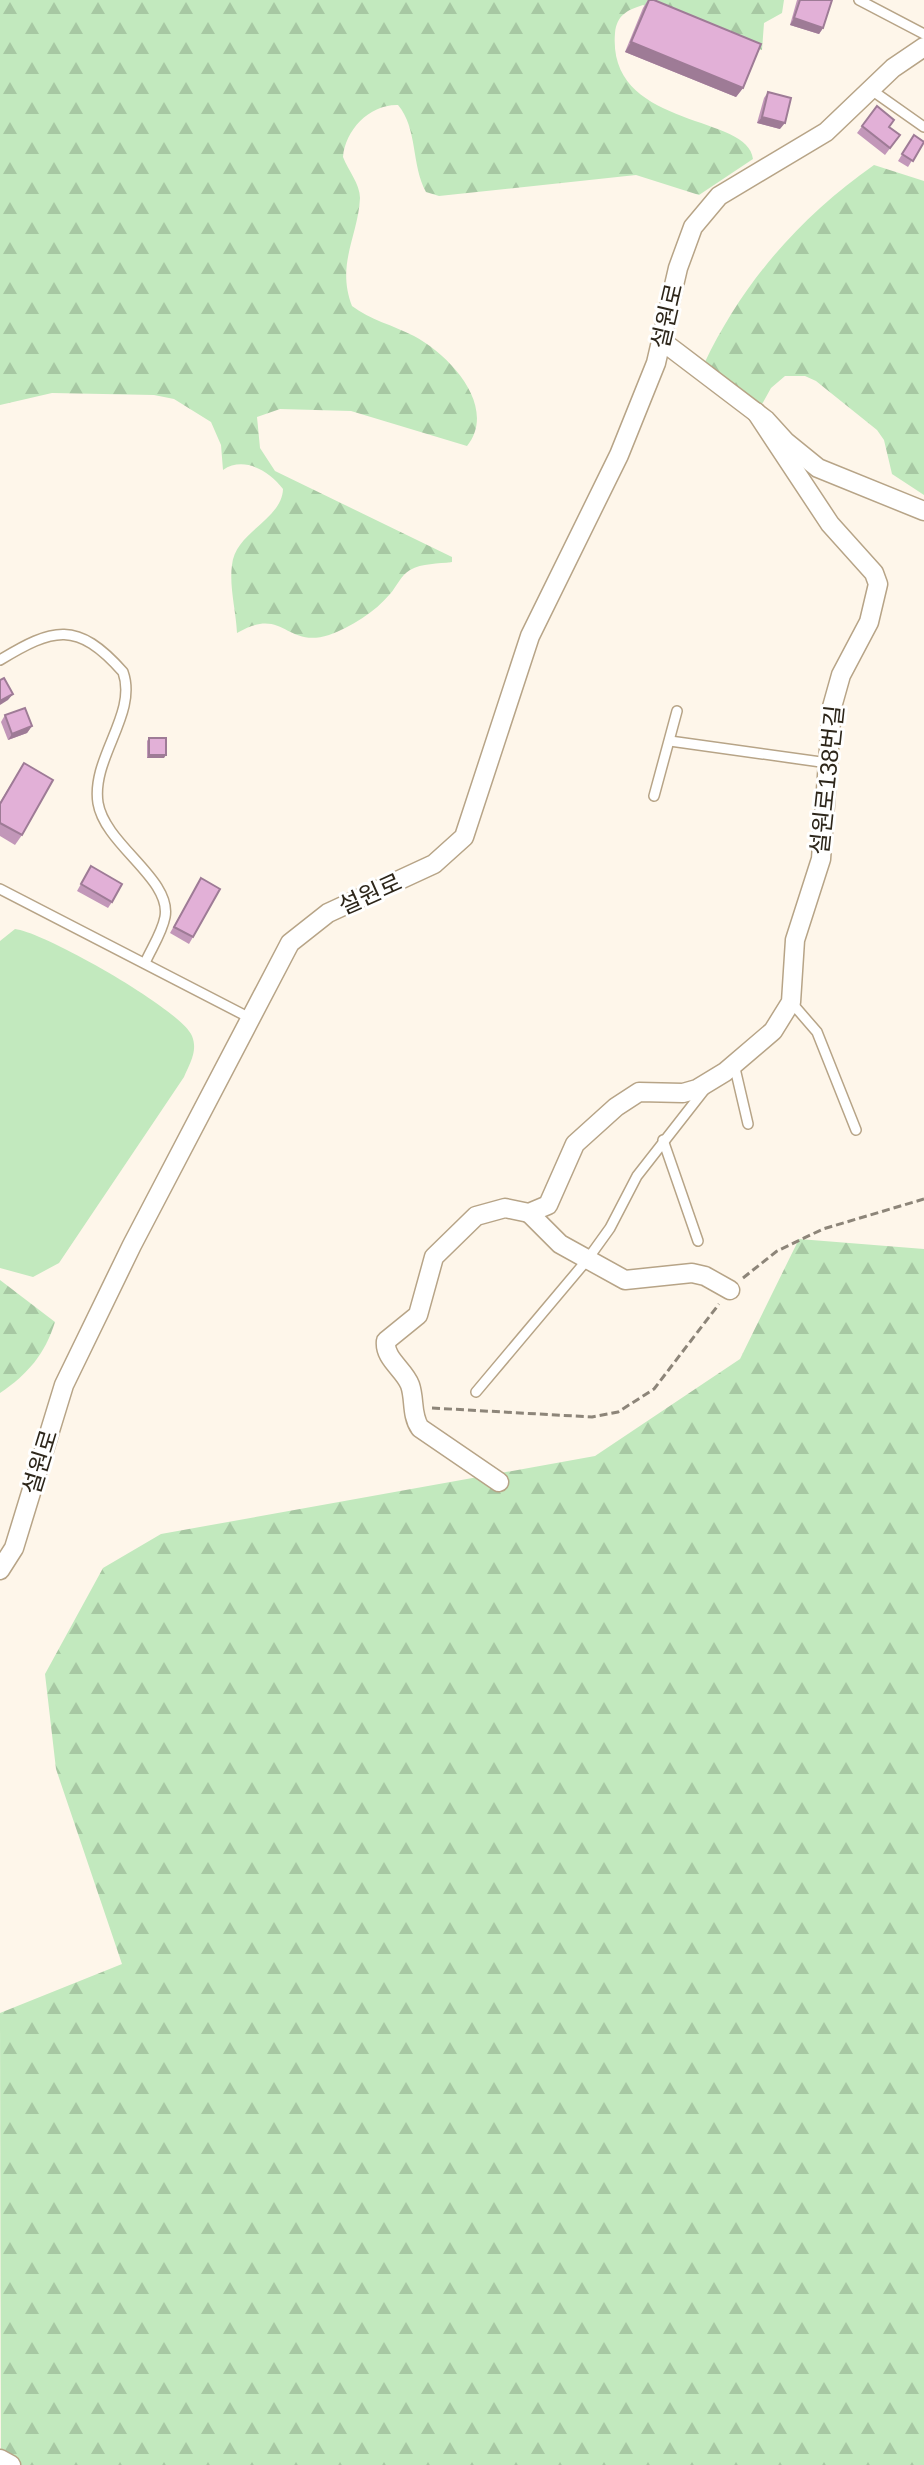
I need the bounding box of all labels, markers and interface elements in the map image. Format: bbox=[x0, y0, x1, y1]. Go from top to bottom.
street label: 설원로 bbox=[646, 281, 688, 351]
street label: 설원로138번길 bbox=[806, 704, 848, 856]
street label: 설원로 bbox=[334, 868, 406, 920]
street label: 설원로 bbox=[17, 1426, 63, 1498]

